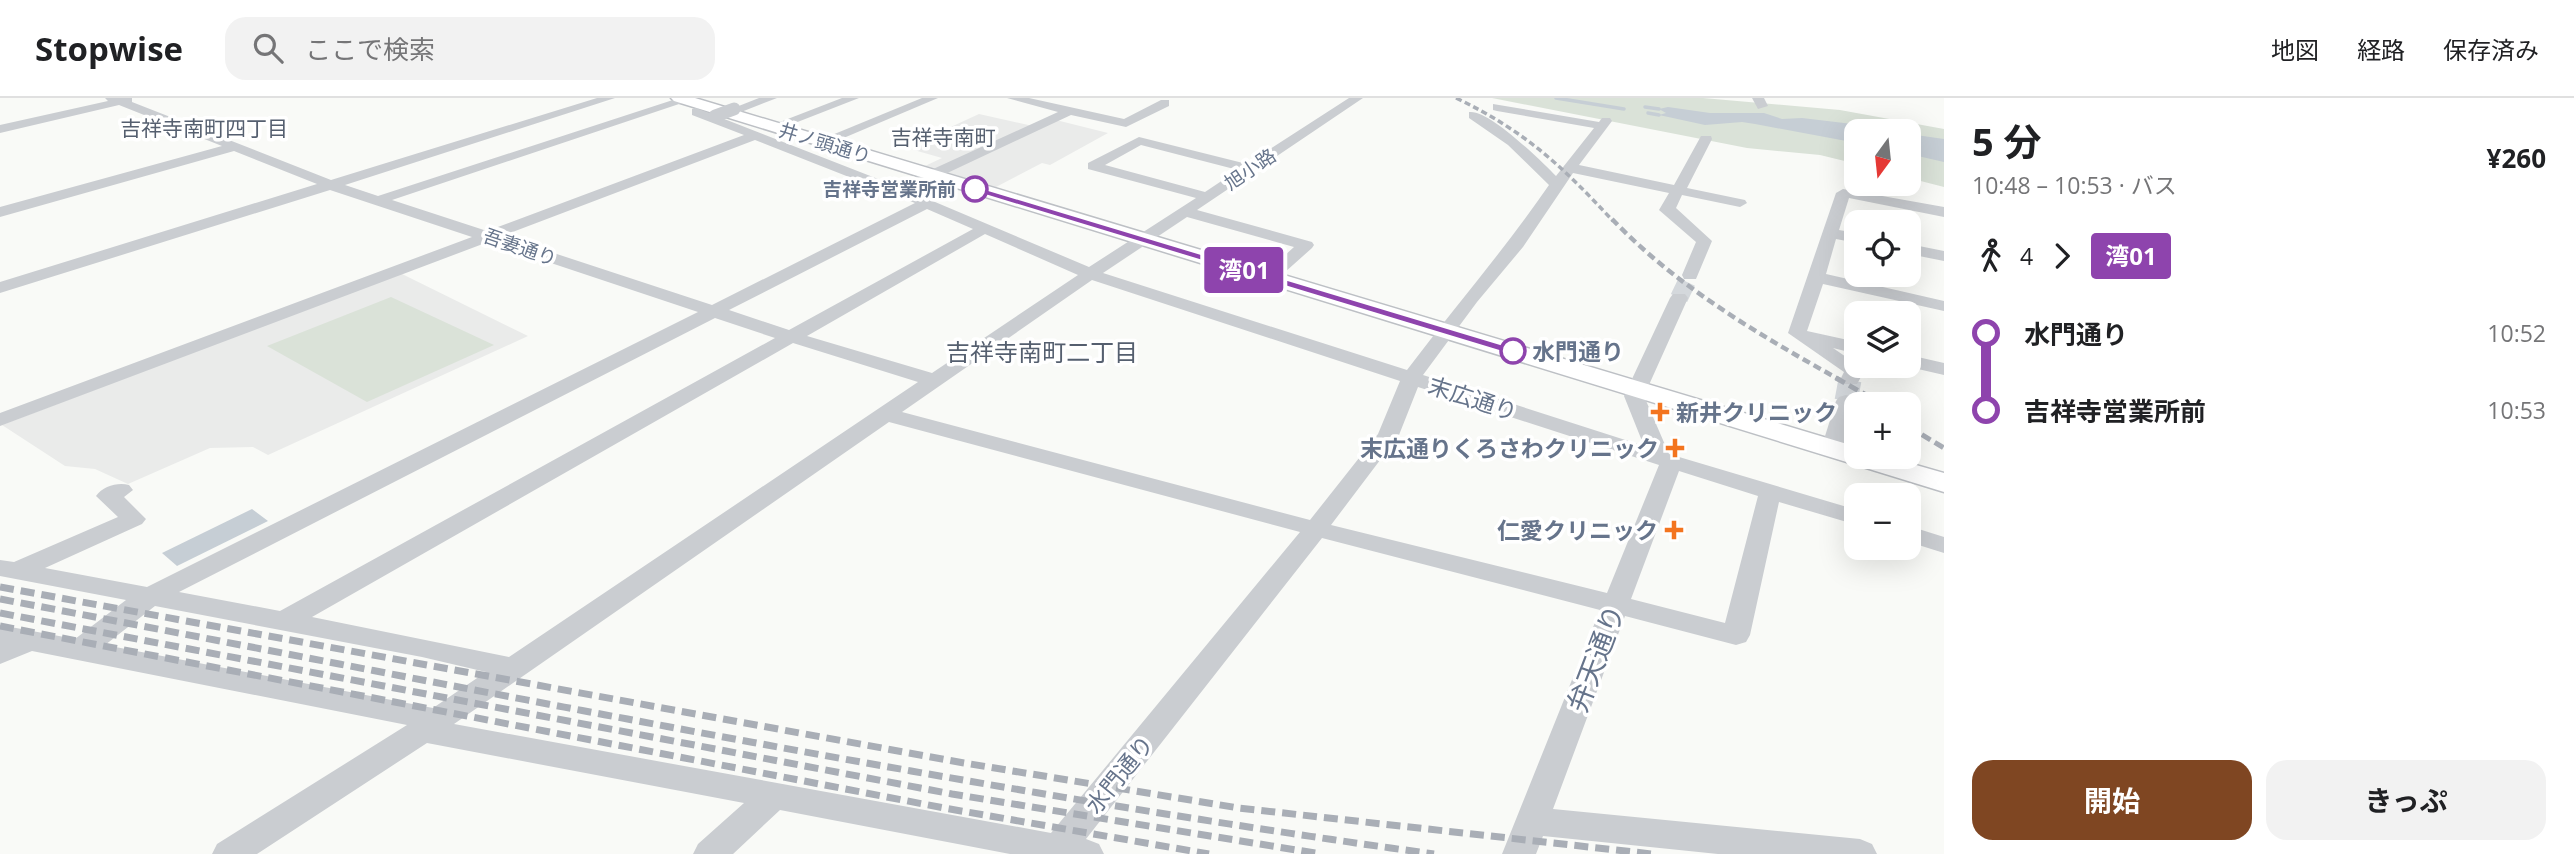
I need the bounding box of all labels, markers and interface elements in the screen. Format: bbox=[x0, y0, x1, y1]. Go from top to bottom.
search box bbox=[225, 17, 715, 80]
text: Stopwise bbox=[35, 26, 183, 71]
icon: search bbox=[249, 29, 287, 67]
text: ここで検索 bbox=[305, 31, 435, 67]
text: 地図 bbox=[2271, 33, 2319, 66]
text: 経路 bbox=[2357, 33, 2405, 66]
text: 保存済み bbox=[2443, 33, 2539, 66]
district label: 吉祥寺南町四丁目 bbox=[120, 114, 288, 142]
text: 5 分 bbox=[1972, 115, 2042, 167]
street label: 井ノ頭通り bbox=[776, 117, 874, 169]
north arrow bbox=[1844, 119, 1922, 196]
map controls bbox=[1844, 119, 1921, 560]
district label: 吉祥寺南町 bbox=[891, 123, 996, 151]
text: ¥260 bbox=[2487, 140, 2546, 176]
street label: 旭小路 bbox=[1219, 142, 1281, 196]
text: 10:48 – 10:53 · バス bbox=[1972, 169, 2177, 201]
place label: 吉祥寺営業所前 bbox=[823, 176, 956, 202]
marker: 吉祥寺営業所前 bbox=[962, 176, 988, 202]
button: locate bbox=[1844, 210, 1921, 287]
street label: 吾妻通り bbox=[480, 222, 560, 272]
icon: walk bbox=[1972, 237, 2010, 275]
icon: forward bbox=[2043, 237, 2081, 275]
text: 湾01 bbox=[2105, 239, 2157, 272]
text: 4 bbox=[2020, 240, 2033, 272]
line badge: 湾01 bbox=[1204, 247, 1284, 293]
text: 湾01 bbox=[1218, 253, 1270, 286]
button: layers bbox=[1844, 301, 1921, 378]
text: 水門通り bbox=[2024, 316, 2128, 352]
text: 10:52 bbox=[2487, 317, 2546, 349]
district label: 吉祥寺南町二丁目 bbox=[946, 335, 1138, 368]
place label: 水門通り bbox=[1532, 335, 1624, 367]
marker: 水門通り bbox=[1500, 338, 1526, 364]
street label: 末広通り bbox=[1424, 369, 1522, 427]
button: + bbox=[1844, 392, 1921, 469]
text: 吉祥寺営業所前 bbox=[2024, 393, 2206, 429]
text: 10:53 bbox=[2487, 394, 2546, 426]
place label: 新井クリニック bbox=[1676, 396, 1837, 428]
marker: 新井クリニック bbox=[1650, 402, 1670, 422]
place label: 末広通りくろさわクリニック bbox=[1360, 432, 1659, 464]
marker: 末広通りくろさわクリニック bbox=[1665, 438, 1685, 458]
button: − bbox=[1844, 483, 1921, 560]
place label: 仁愛クリニック bbox=[1497, 514, 1658, 546]
marker: 仁愛クリニック bbox=[1664, 520, 1684, 540]
street label: 弁天通り bbox=[1557, 599, 1633, 717]
street label: 水門通り bbox=[1078, 728, 1160, 820]
button: 開始 bbox=[1972, 760, 2252, 840]
button: きっぷ bbox=[2266, 760, 2546, 840]

